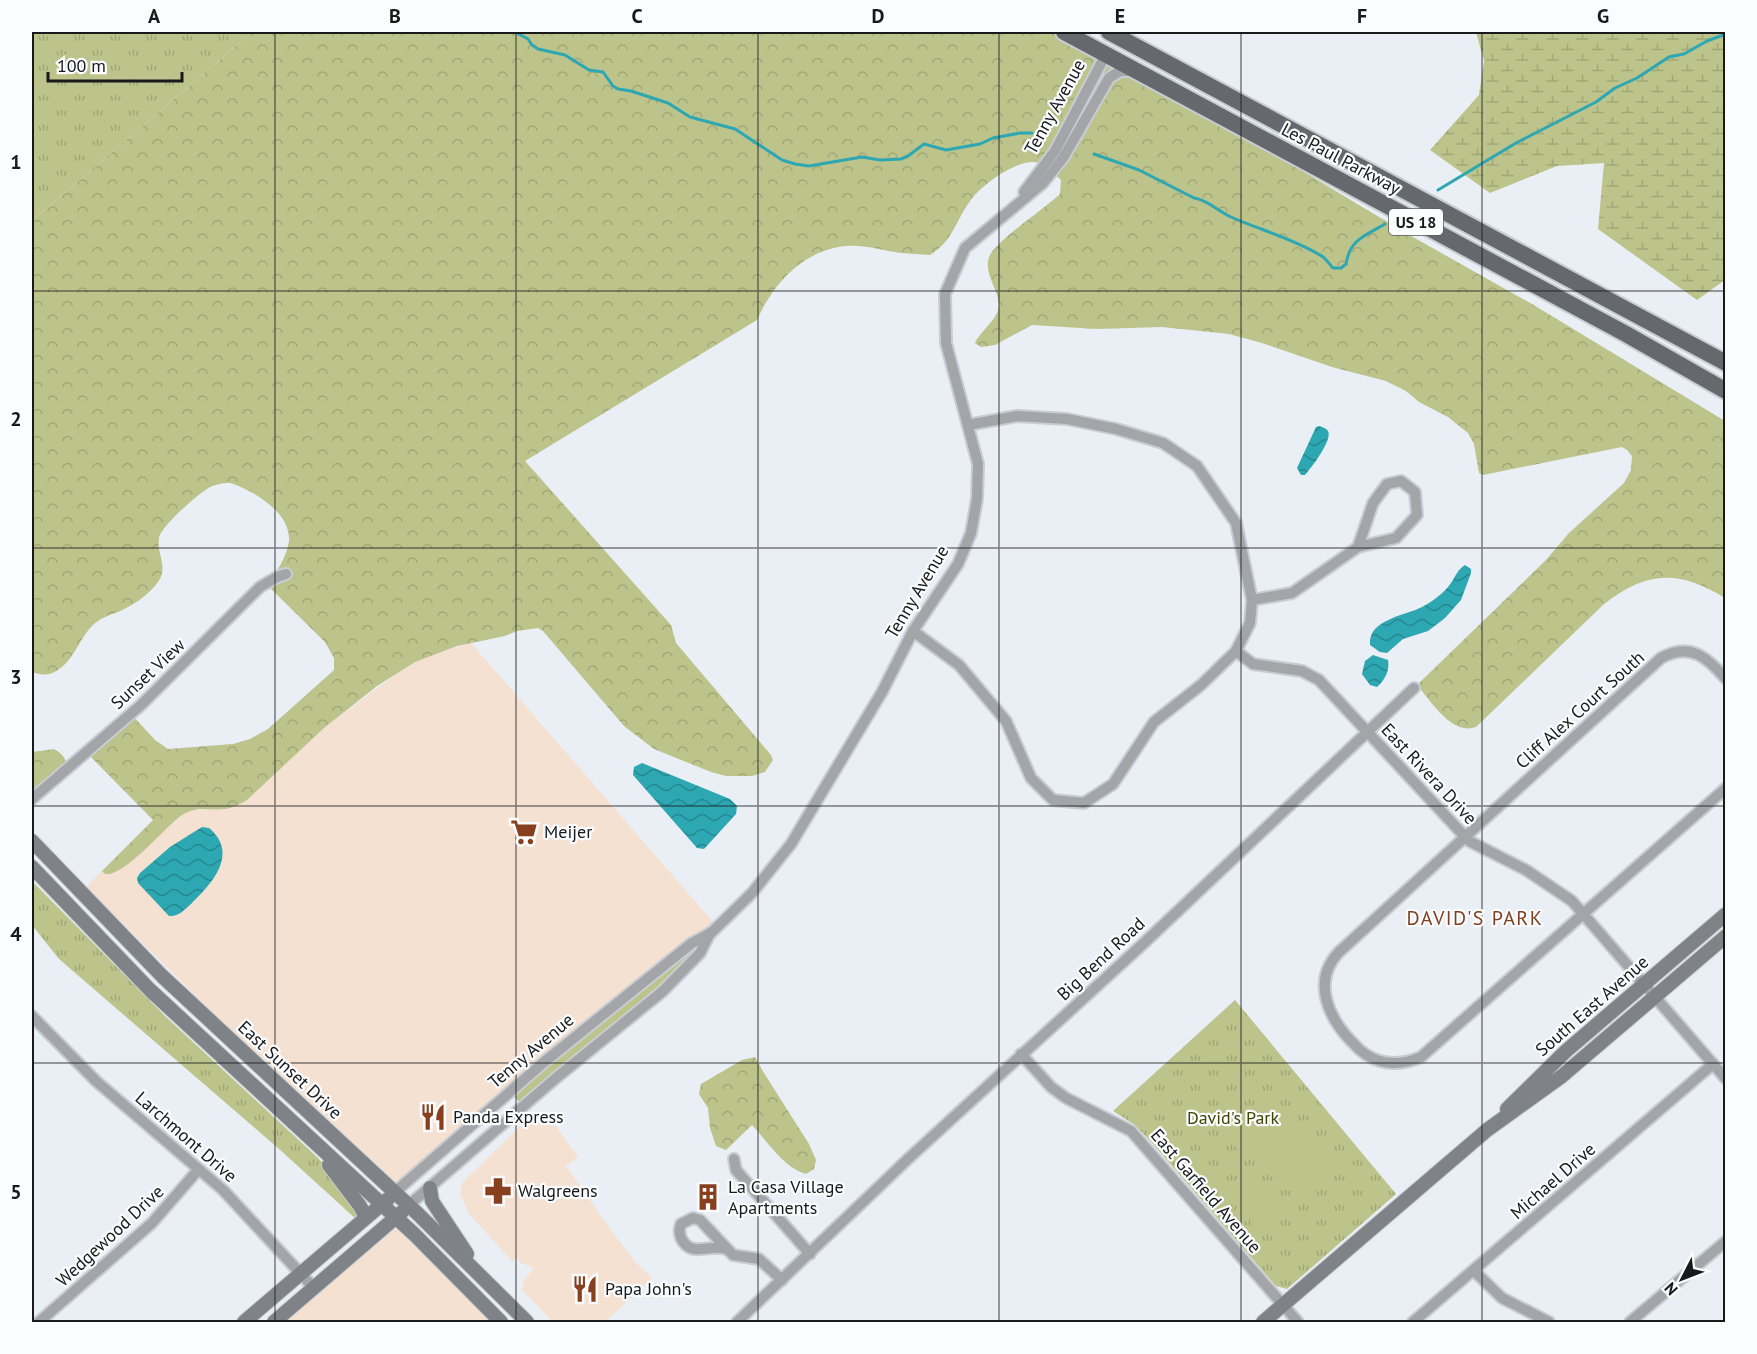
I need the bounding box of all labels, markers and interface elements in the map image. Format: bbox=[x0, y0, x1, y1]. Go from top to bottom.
text: A bbox=[148, 3, 161, 29]
text: B bbox=[389, 3, 401, 29]
text: C bbox=[631, 3, 643, 29]
text: D bbox=[872, 3, 885, 29]
text: E bbox=[1115, 3, 1125, 29]
text: F bbox=[1357, 3, 1367, 29]
text: G bbox=[1597, 3, 1609, 29]
scale bar bbox=[48, 45, 182, 83]
text: 100 m bbox=[57, 54, 106, 77]
street label: Tenny Avenue bbox=[1019, 55, 1090, 158]
street label: Les Paul Parkway bbox=[1278, 118, 1405, 200]
text: 1 bbox=[10, 149, 22, 175]
road number: US 18 bbox=[1389, 209, 1443, 235]
text: 2 bbox=[10, 406, 22, 432]
street label: Tenny Avenue bbox=[880, 541, 953, 643]
street label: Sunset View bbox=[106, 633, 190, 714]
street label: Cliff Alex Court South bbox=[1510, 646, 1649, 774]
text: 3 bbox=[10, 664, 22, 690]
street label: East Rivera Drive bbox=[1376, 718, 1482, 829]
supermarket icon: Meijer bbox=[509, 817, 539, 847]
place label: Meijer bbox=[544, 820, 592, 843]
district label: DAVID'S PARK bbox=[1407, 905, 1543, 931]
street label: Big Bend Road bbox=[1052, 912, 1149, 1005]
text: 4 bbox=[10, 921, 22, 947]
street label: South East Avenue bbox=[1530, 950, 1653, 1061]
street label: Tenny Avenue bbox=[483, 1008, 578, 1093]
street label: East Sunset Drive bbox=[233, 1015, 347, 1124]
street label: Larchmont Drive bbox=[131, 1086, 242, 1187]
restaurant icon: Panda Express bbox=[418, 1102, 448, 1132]
place label: Panda Express bbox=[453, 1105, 564, 1128]
park label: David's Park bbox=[1187, 1106, 1279, 1129]
street label: East Garfield Avenue bbox=[1146, 1124, 1267, 1258]
street label: Michael Drive bbox=[1505, 1137, 1600, 1224]
place label: La Casa Village Apartments bbox=[728, 1175, 844, 1219]
pharmacy icon: Walgreens bbox=[483, 1176, 513, 1206]
text: 5 bbox=[10, 1179, 22, 1205]
place label: Walgreens bbox=[518, 1179, 598, 1202]
street label: Wedgewood Drive bbox=[51, 1180, 168, 1291]
building icon: La Casa Village Apartments bbox=[693, 1182, 723, 1212]
north arrow bbox=[1652, 1249, 1712, 1309]
restaurant icon: Papa John's bbox=[570, 1274, 600, 1304]
place label: Papa John's bbox=[605, 1277, 692, 1300]
text: N bbox=[1660, 1278, 1682, 1300]

